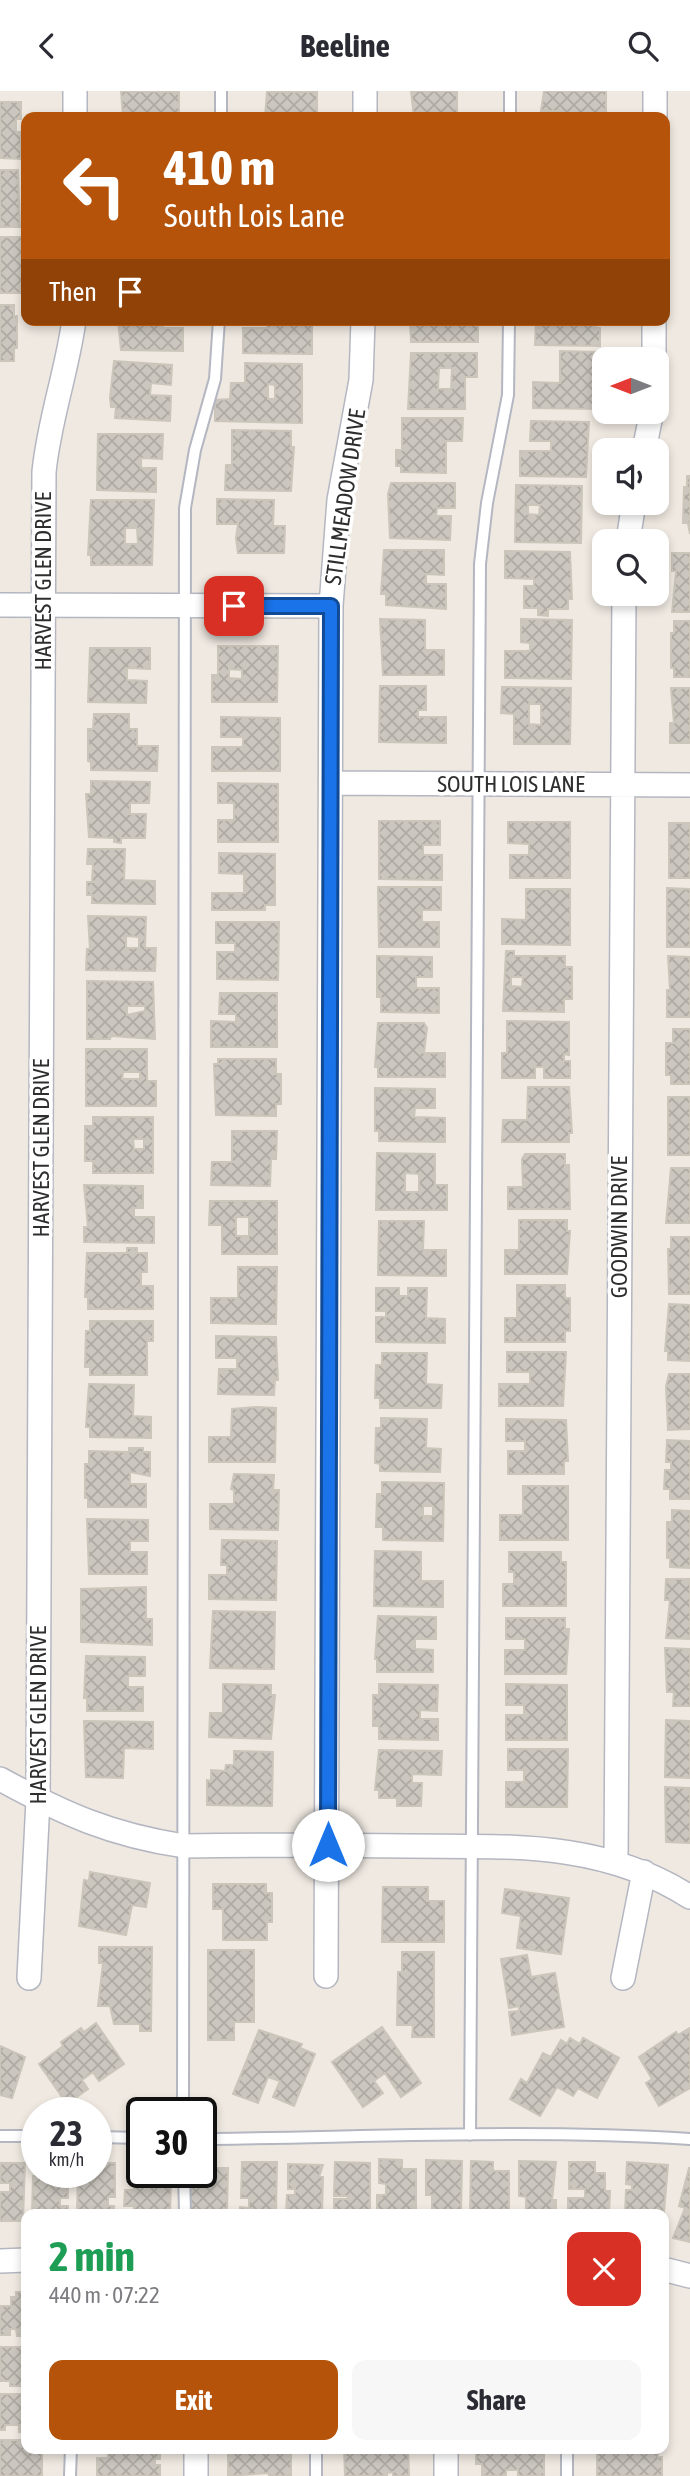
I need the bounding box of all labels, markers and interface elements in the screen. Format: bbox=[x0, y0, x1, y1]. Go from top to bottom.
icon: back bbox=[28, 27, 66, 65]
text: Beeline bbox=[300, 27, 390, 64]
icon: search bbox=[624, 27, 662, 65]
text: 410 m bbox=[164, 139, 275, 195]
icon: left bbox=[49, 140, 140, 231]
text: South Lois Lane bbox=[164, 197, 345, 234]
icon: arrive bbox=[111, 273, 149, 311]
text: Then bbox=[49, 277, 97, 307]
north arrow bbox=[592, 347, 668, 423]
map controls bbox=[592, 347, 669, 606]
street label: STILLMEADOW DRIVE bbox=[320, 407, 370, 587]
button: sound bbox=[592, 438, 669, 515]
street label: HARVEST GLEN DRIVE bbox=[30, 491, 56, 670]
button: search bbox=[592, 529, 669, 606]
pin bbox=[204, 576, 264, 636]
icon: arrive bbox=[215, 587, 253, 625]
street label: SOUTH LOIS LANE bbox=[437, 771, 585, 797]
street label: HARVEST GLEN DRIVE bbox=[28, 1058, 54, 1237]
street label: GOODWIN DRIVE bbox=[606, 1156, 632, 1298]
street label: HARVEST GLEN DRIVE bbox=[25, 1625, 51, 1804]
position arrow bbox=[291, 1808, 365, 1882]
speed limit sign: 30 bbox=[126, 2097, 217, 2188]
text: 23 bbox=[50, 2113, 83, 2153]
text: km/h bbox=[49, 2149, 84, 2170]
text: 2 min bbox=[49, 2232, 135, 2280]
button: close bbox=[567, 2232, 641, 2306]
text: 440 m · 07:22 bbox=[49, 2282, 160, 2308]
button: Exit bbox=[49, 2360, 338, 2440]
button: Share bbox=[352, 2360, 641, 2440]

